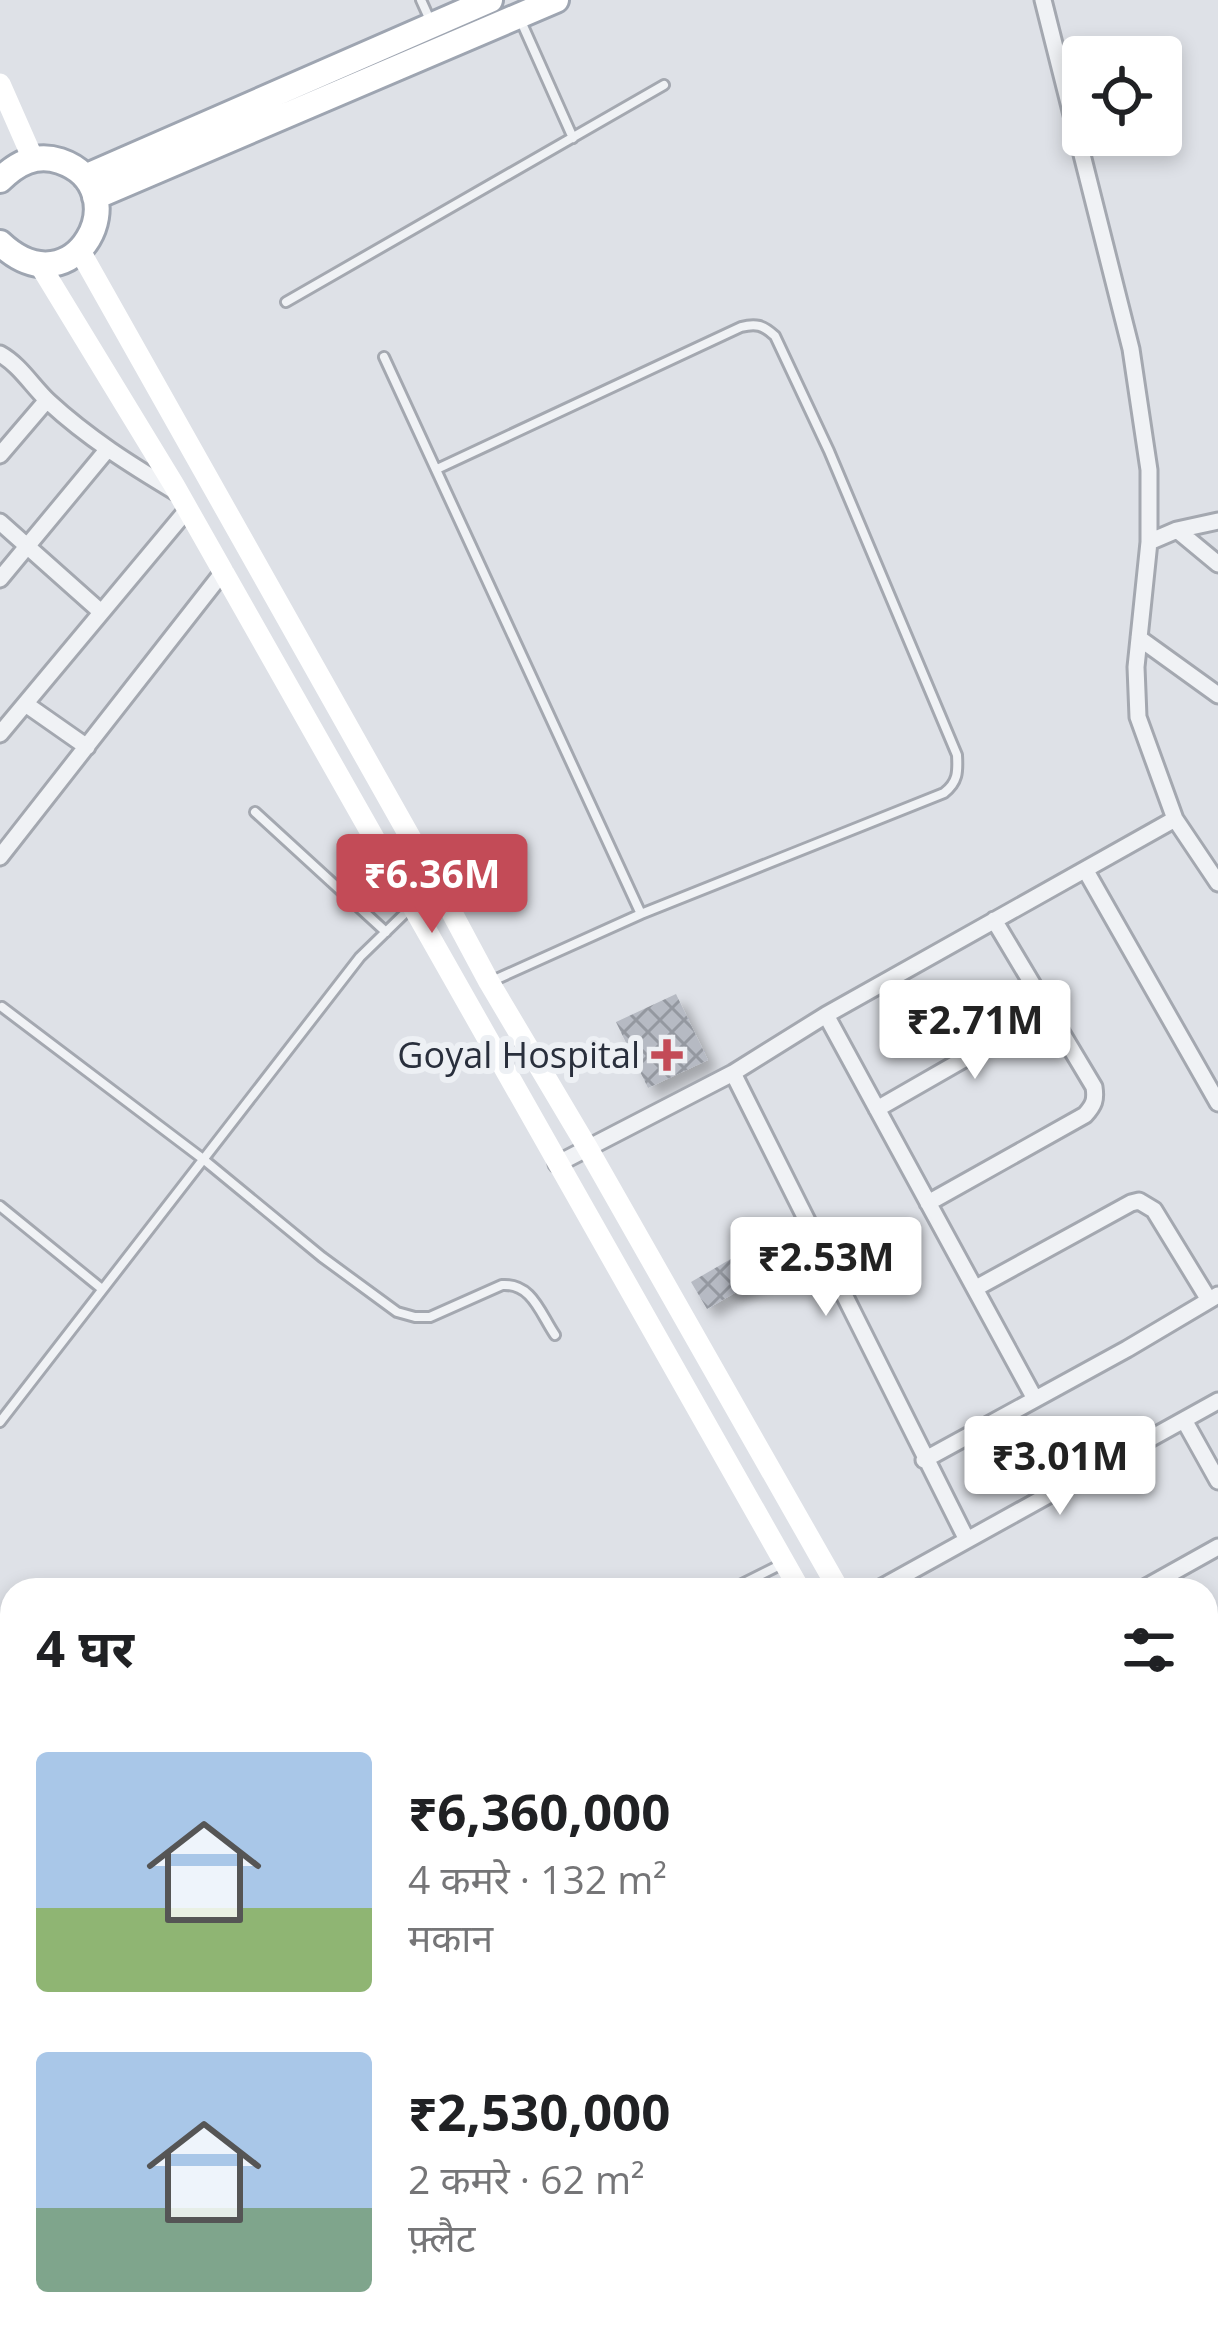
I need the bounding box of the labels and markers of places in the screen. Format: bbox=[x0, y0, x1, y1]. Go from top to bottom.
pin: ₹6.36M bbox=[334, 834, 530, 936]
pin: ₹2.71M bbox=[877, 980, 1073, 1082]
place label: Goyal Hospital bbox=[397, 1030, 640, 1079]
marker: Goyal Hospital bbox=[651, 1039, 683, 1071]
pin: ₹2.53M bbox=[728, 1217, 924, 1319]
pin: ₹3.01M bbox=[962, 1416, 1158, 1518]

